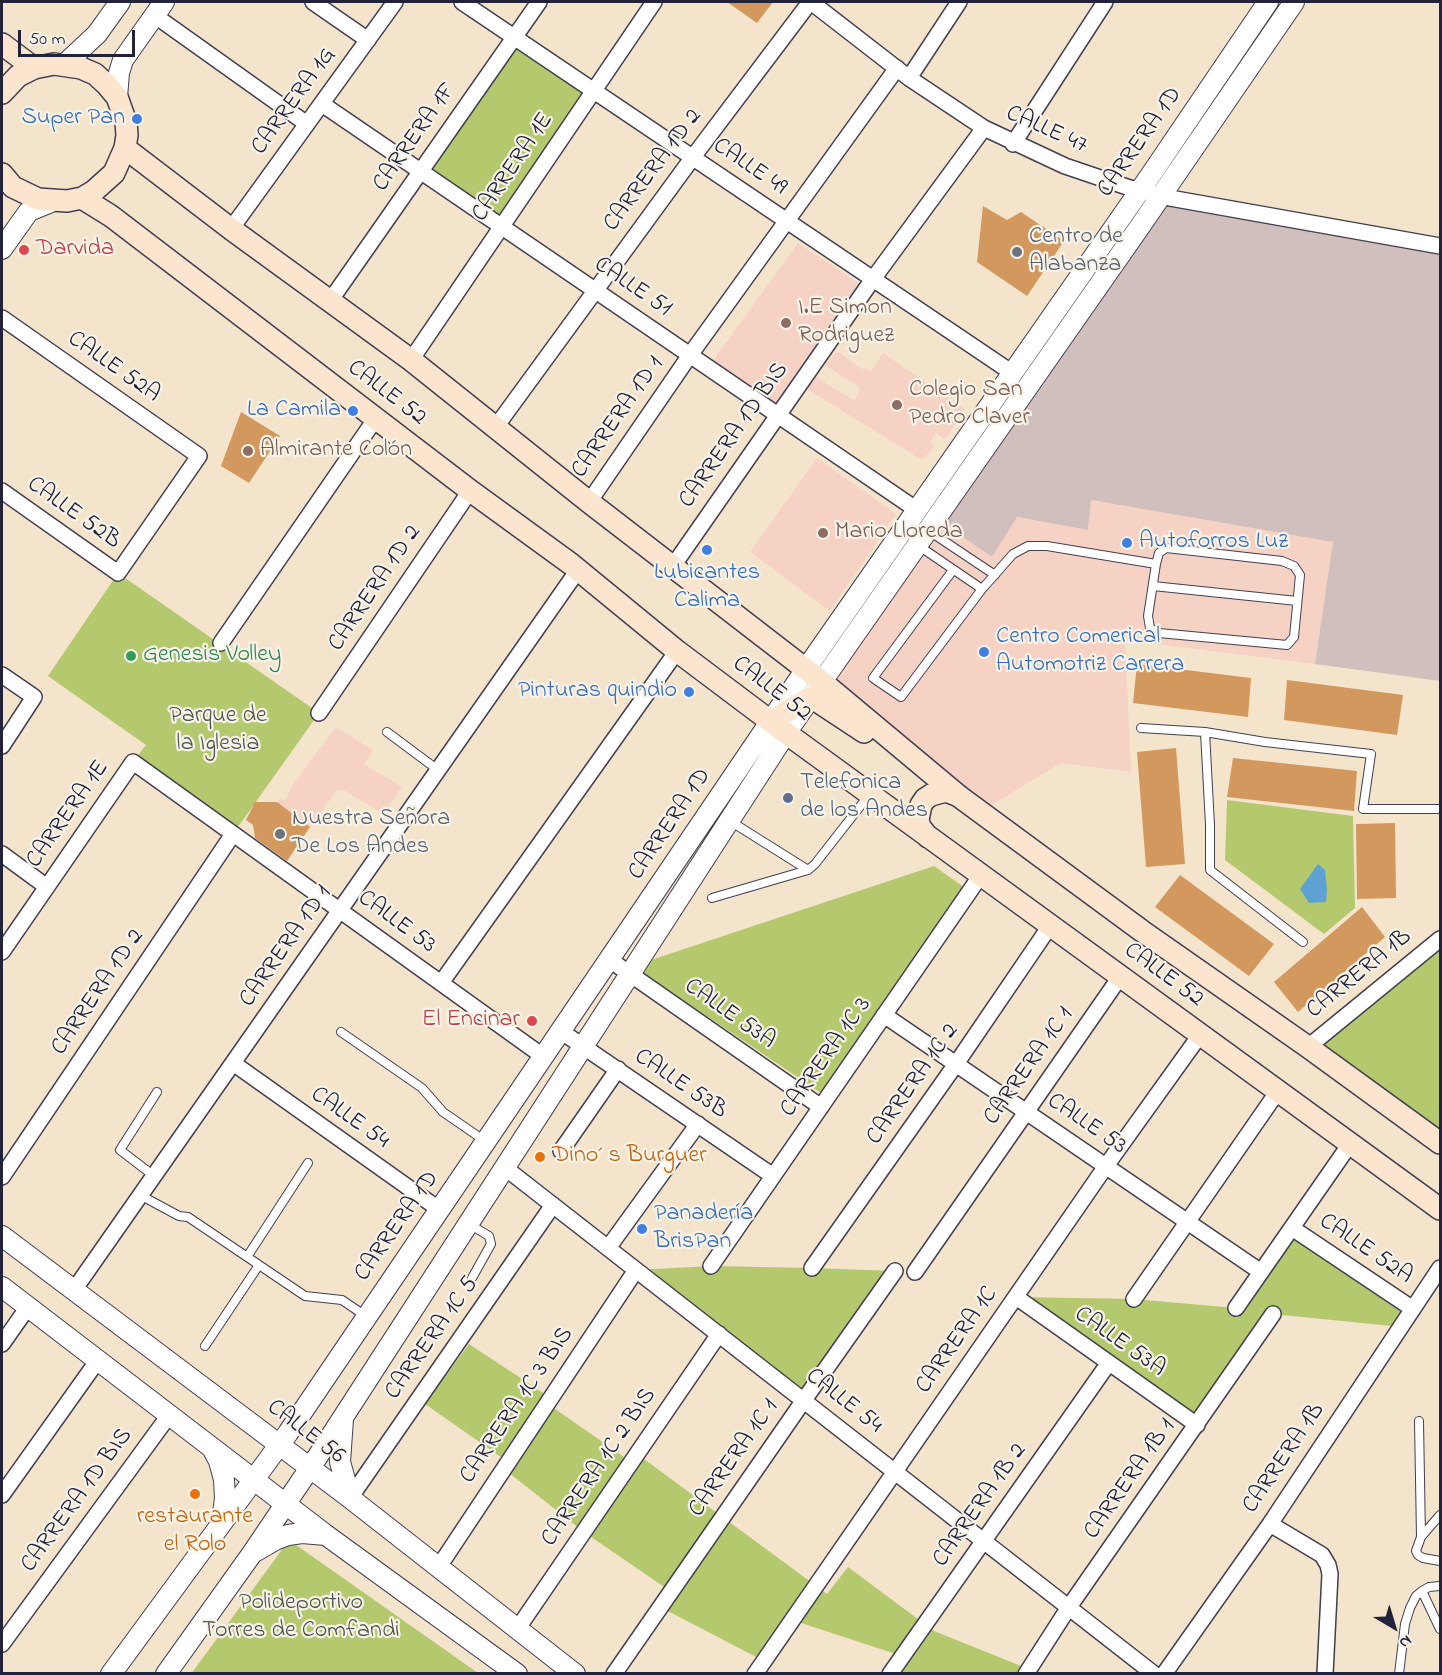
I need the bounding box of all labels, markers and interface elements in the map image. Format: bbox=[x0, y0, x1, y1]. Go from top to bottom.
scale bar bbox=[21, 18, 138, 56]
text: 50 m bbox=[29, 27, 66, 53]
street label: CARRERA 1G bbox=[246, 43, 344, 161]
street label: CARRERA 1F bbox=[368, 78, 464, 198]
street label: CARRERA 1D bbox=[1092, 82, 1190, 204]
street label: CALLE 47 bbox=[1001, 100, 1091, 162]
street label: CARRERA 1D 2 bbox=[598, 104, 710, 238]
place label: Super Pan bbox=[21, 105, 125, 133]
street label: CARRERA 1E bbox=[467, 108, 561, 228]
marker: Super Pan bbox=[130, 112, 144, 126]
street label: CALLE 49 bbox=[706, 133, 792, 203]
place label: Centro de Alabanza bbox=[1029, 224, 1123, 280]
place label: Darvida bbox=[36, 236, 114, 264]
marker: Darvida bbox=[17, 243, 31, 257]
marker: Centro de Alabanza bbox=[1010, 245, 1024, 259]
street label: CALLE 51 bbox=[588, 252, 676, 324]
place label: I.E Simon Rodriguez bbox=[798, 295, 894, 351]
marker: I.E Simon Rodriguez bbox=[779, 316, 793, 330]
street label: CALLE 52A bbox=[61, 326, 165, 410]
street label: CARRERA 1D 1 bbox=[566, 352, 672, 484]
street label: CALLE 52 bbox=[341, 355, 431, 433]
street label: CARRERA 1D BIS bbox=[674, 357, 796, 515]
place label: Colegio San Pedro Claver bbox=[909, 377, 1030, 433]
place label: La Camila bbox=[247, 397, 341, 425]
marker: Colegio San Pedro Claver bbox=[890, 398, 904, 412]
marker: La Camila bbox=[346, 404, 360, 418]
place label: Almirante Colón bbox=[260, 437, 412, 465]
marker: Almirante Colón bbox=[241, 444, 255, 458]
street label: CALLE 52B bbox=[20, 471, 126, 557]
place label: Mario Lloreda bbox=[835, 519, 963, 547]
street label: CARRERA 1D 2 bbox=[323, 520, 429, 658]
marker: Mario Lloreda bbox=[816, 526, 830, 540]
place label: Autoforros Luz bbox=[1139, 529, 1288, 557]
marker: Autoforros Luz bbox=[1120, 536, 1134, 550]
marker: Lubicantes Calima bbox=[700, 543, 714, 557]
place label: Lubicantes Calima bbox=[654, 560, 760, 616]
place label: Centro Comerical Automotriz Carrera bbox=[996, 624, 1184, 680]
place label: Genesis Volley bbox=[143, 642, 281, 670]
marker: Centro Comerical Automotriz Carrera bbox=[977, 645, 991, 659]
marker: Genesis Volley bbox=[124, 649, 138, 663]
street label: CALLE 52 bbox=[726, 651, 816, 729]
place label: Pinturas quindio bbox=[518, 678, 677, 706]
marker: Pinturas quindio bbox=[682, 685, 696, 699]
park label: Parque de la Iglesia bbox=[169, 703, 267, 759]
street label: CARRERA 1E bbox=[21, 755, 117, 875]
street label: CARRERA 1D bbox=[623, 764, 719, 886]
place label: Telefonica de los Andes bbox=[800, 770, 928, 826]
marker: Telefonica de los Andes bbox=[781, 791, 795, 805]
place label: Nuestra Señora De Los Andes bbox=[292, 806, 450, 862]
marker: Nuestra Señora De Los Andes bbox=[273, 827, 287, 841]
street label: CARRERA 1D 1 bbox=[234, 881, 340, 1013]
street label: CALLE 53 bbox=[351, 885, 441, 961]
street label: CARRERA 1D 2 bbox=[46, 924, 152, 1062]
street label: CARRERA 1B bbox=[1302, 924, 1418, 1026]
street label: CALLE 52 bbox=[1117, 937, 1209, 1015]
street label: CALLE 53A bbox=[678, 973, 780, 1057]
street label: CARRERA 1C 3 bbox=[775, 992, 879, 1124]
street label: CARRERA 1C 1 bbox=[979, 1002, 1081, 1132]
place label: El Encinar bbox=[422, 1007, 520, 1035]
marker: El Encinar bbox=[525, 1014, 539, 1028]
street label: CARRERA 1C 2 bbox=[862, 1019, 966, 1151]
street label: CALLE 53B bbox=[628, 1043, 732, 1127]
street label: CALLE 54 bbox=[304, 1081, 394, 1157]
street label: CALLE 53 bbox=[1041, 1088, 1131, 1162]
place label: Dino´ s Burguer bbox=[552, 1143, 707, 1171]
marker: Dino´ s Burguer bbox=[533, 1150, 547, 1164]
street label: CARRERA 1D bbox=[349, 1166, 447, 1288]
place label: Panadería BrisPan bbox=[654, 1201, 753, 1257]
street label: CALLE 52A bbox=[1313, 1208, 1417, 1292]
marker: Panadería BrisPan bbox=[635, 1222, 649, 1236]
street label: CARRERA 1C 5 bbox=[380, 1272, 486, 1406]
street label: CARRERA 1C bbox=[911, 1282, 1005, 1400]
street label: CALLE 53A bbox=[1068, 1301, 1170, 1385]
street label: CARRERA 1C 3 BIS bbox=[455, 1322, 581, 1490]
street label: CALLE 54 bbox=[799, 1363, 887, 1441]
street label: CARRERA 1C 2 BIS bbox=[536, 1383, 664, 1553]
street label: CALLE 56 bbox=[260, 1394, 350, 1472]
street label: CARRERA 1C 1 bbox=[684, 1394, 786, 1524]
street label: CARRERA 1B bbox=[1238, 1398, 1332, 1520]
street label: CARRERA 1B 1 bbox=[1079, 1414, 1183, 1546]
street label: CARRERA 1D BIS bbox=[16, 1423, 140, 1579]
street label: CARRERA 1B 2 bbox=[928, 1438, 1034, 1574]
marker: restaurante el Rolo bbox=[188, 1487, 202, 1501]
place label: restaurante el Rolo bbox=[137, 1504, 253, 1560]
park label: Polideportivo Torres de Comfandi bbox=[202, 1590, 400, 1646]
north arrow bbox=[1364, 1597, 1424, 1657]
text: N bbox=[1393, 1628, 1417, 1654]

